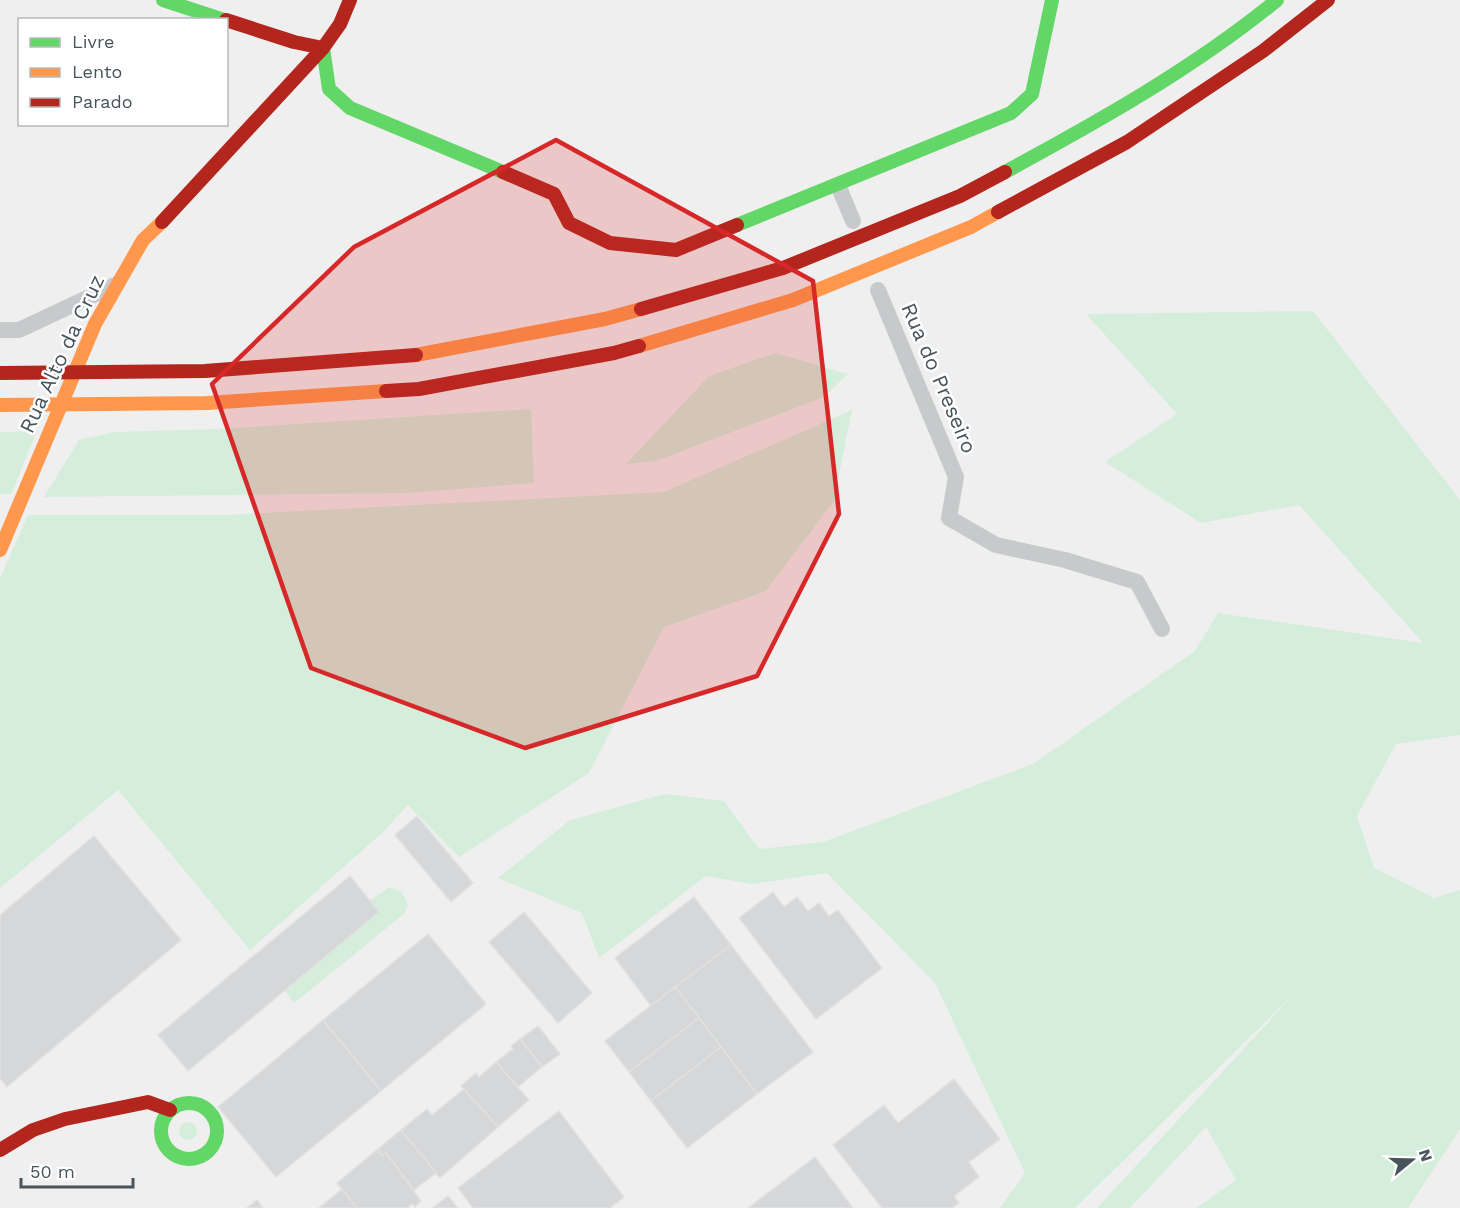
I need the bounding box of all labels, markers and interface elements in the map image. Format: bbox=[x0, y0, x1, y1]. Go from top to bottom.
legend bbox=[18, 18, 228, 126]
text: Livre bbox=[72, 31, 114, 52]
text: Lento bbox=[72, 61, 122, 82]
text: Parado bbox=[72, 91, 133, 112]
street label: Rua Alto da Cruz bbox=[14, 271, 109, 437]
street label: Rua do Preseiro bbox=[897, 299, 982, 457]
north arrow bbox=[1382, 1130, 1442, 1190]
text: N bbox=[1415, 1147, 1437, 1164]
scale bar bbox=[21, 1151, 134, 1189]
text: 50 m bbox=[30, 1161, 75, 1182]

